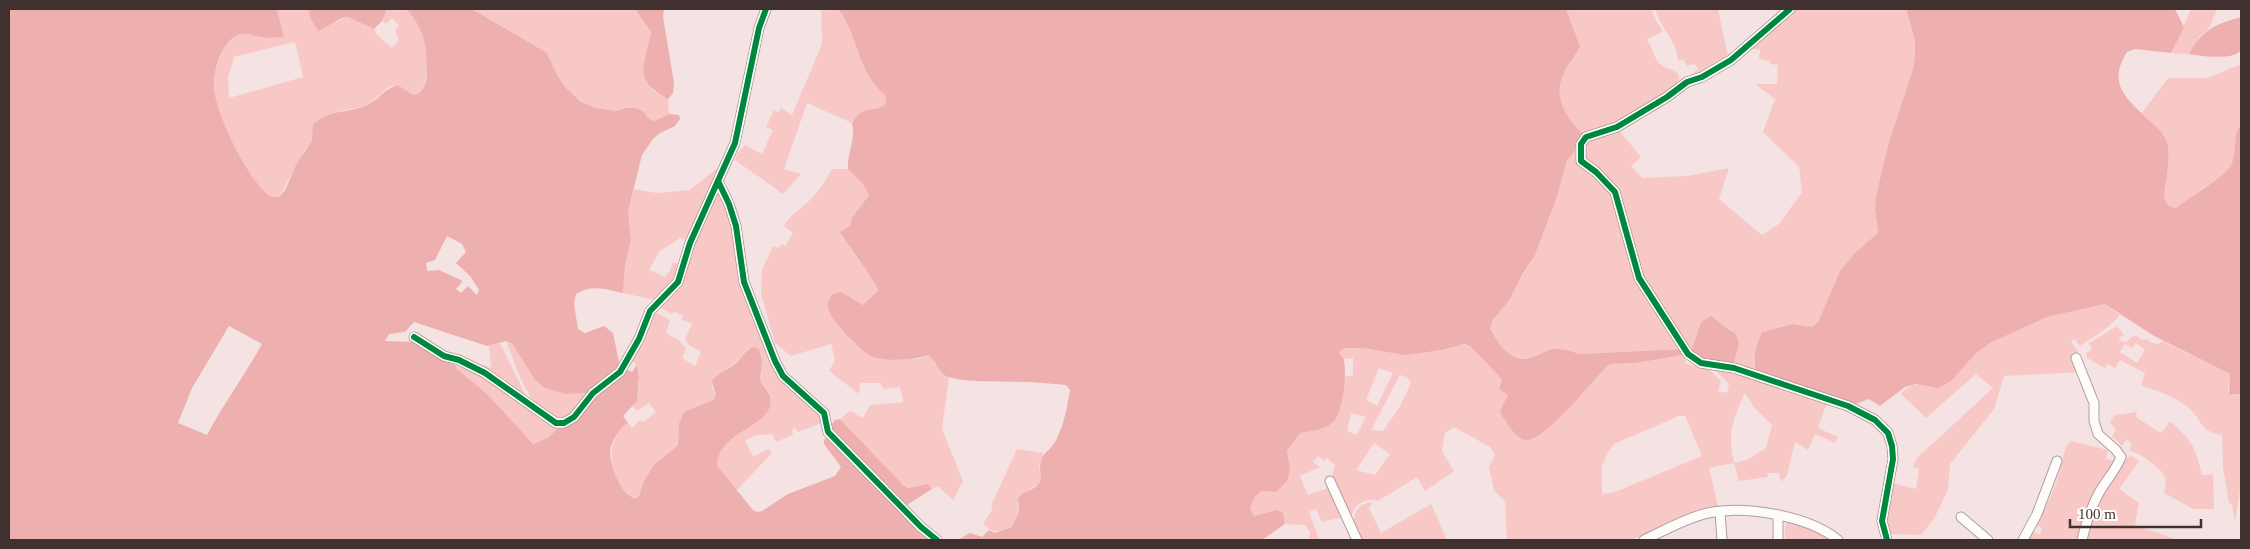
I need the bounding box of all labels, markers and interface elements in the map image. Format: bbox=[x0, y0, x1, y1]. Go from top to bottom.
scale bar bbox=[2070, 496, 2201, 528]
text: 100 m bbox=[2078, 506, 2116, 522]

